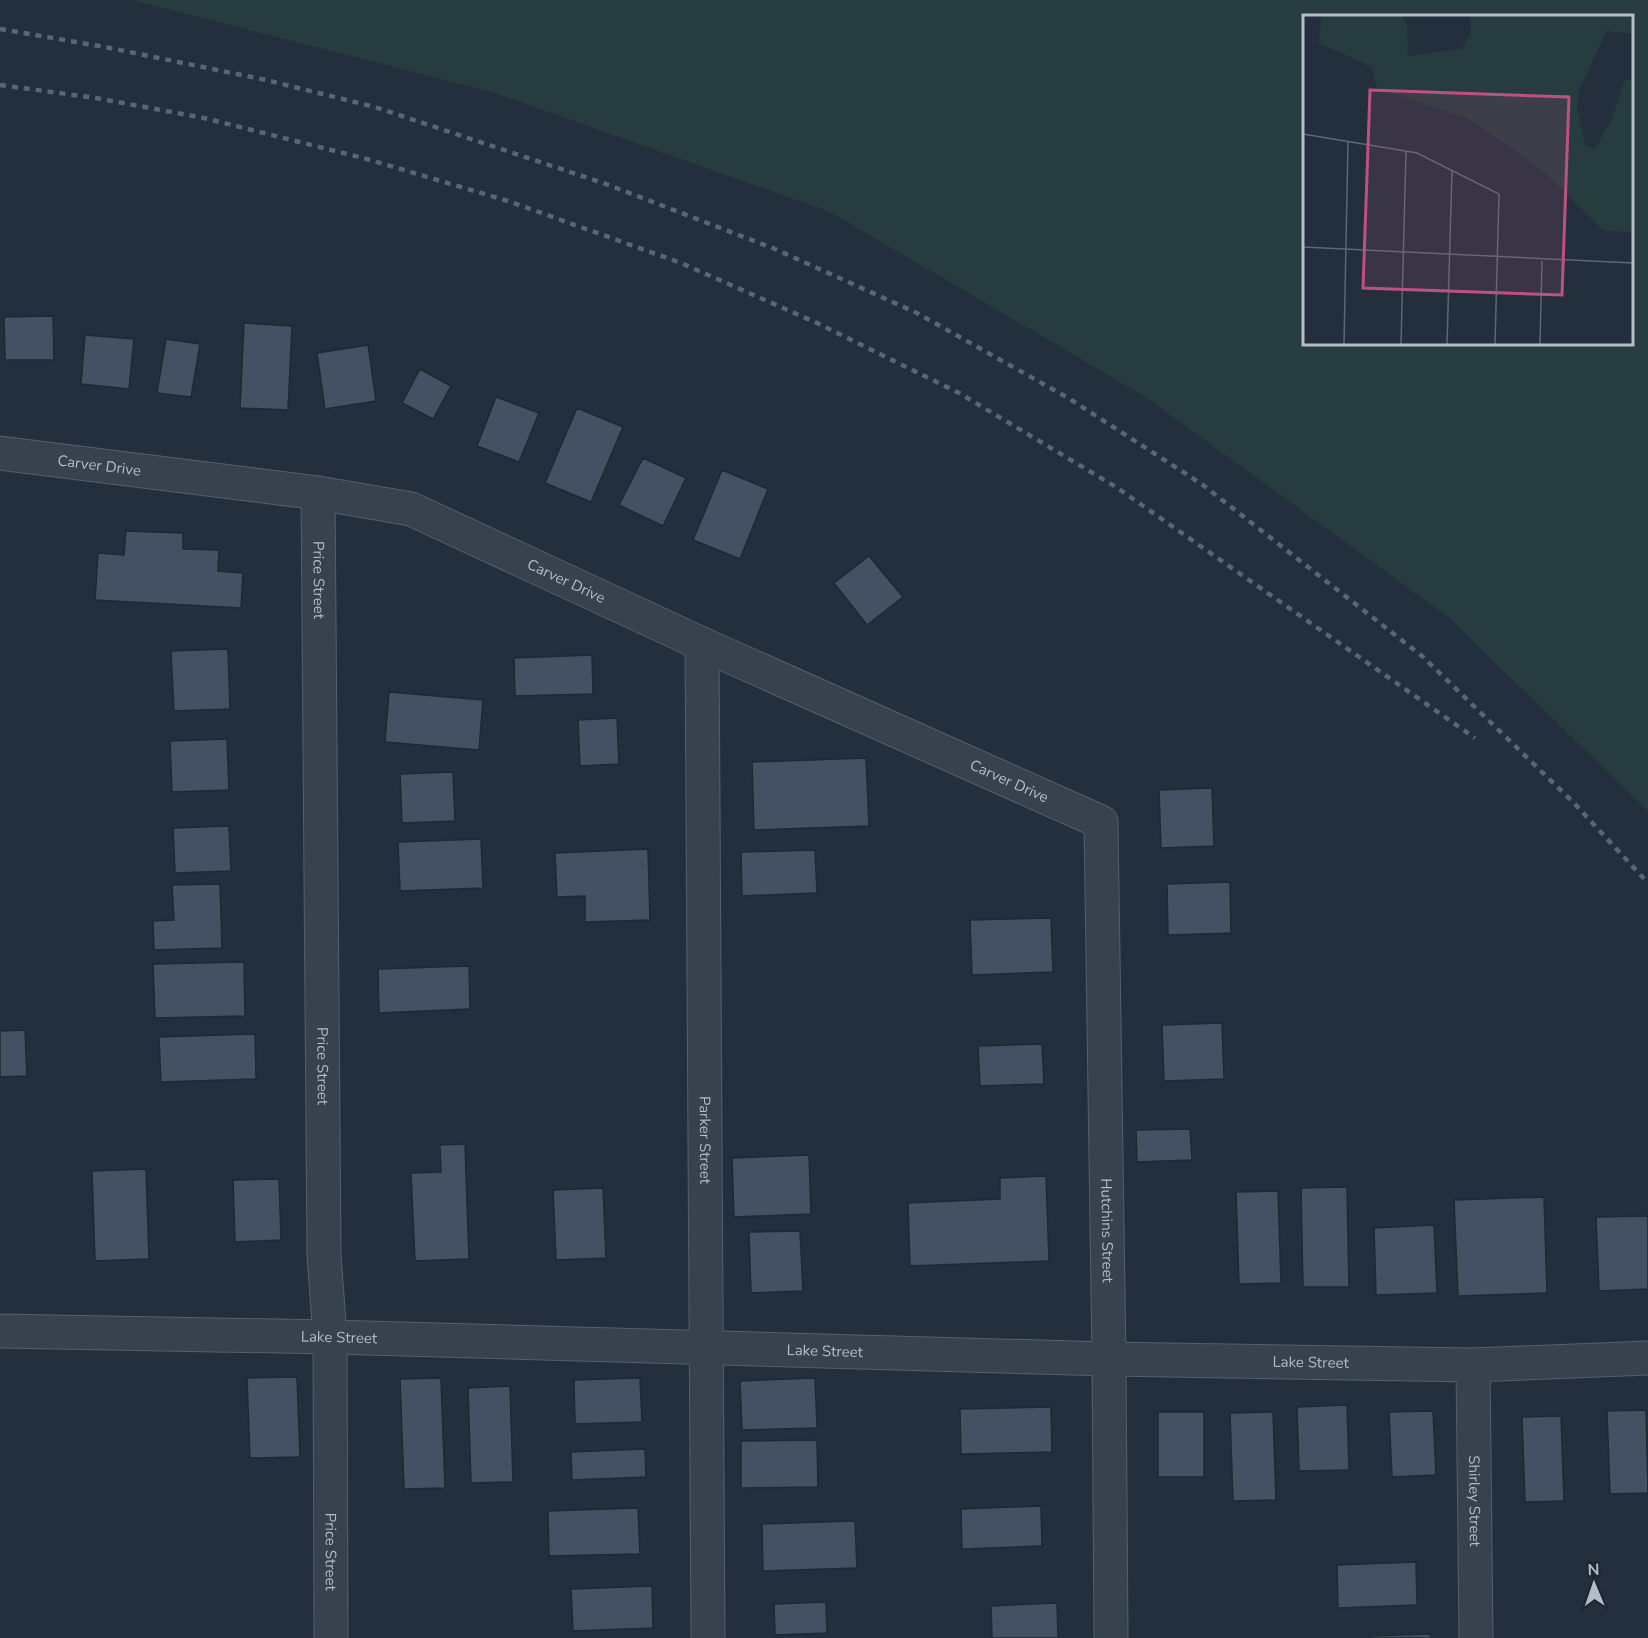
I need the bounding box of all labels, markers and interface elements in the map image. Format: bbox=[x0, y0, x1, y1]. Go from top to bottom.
inset map bbox=[1303, 15, 1633, 345]
street label: Carver Drive bbox=[56, 450, 142, 481]
street label: Price Street bbox=[308, 541, 329, 620]
street label: Carver Drive bbox=[524, 554, 609, 608]
street label: Carver Drive bbox=[967, 755, 1052, 807]
street label: Price Street bbox=[312, 1027, 333, 1106]
street label: Parker Street bbox=[695, 1096, 715, 1185]
street label: Hutchins Street bbox=[1096, 1178, 1118, 1284]
street label: Lake Street bbox=[301, 1326, 378, 1348]
street label: Lake Street bbox=[786, 1340, 864, 1362]
street label: Lake Street bbox=[1272, 1352, 1350, 1373]
street label: Shirley Street bbox=[1464, 1455, 1485, 1548]
street label: Price Street bbox=[321, 1513, 341, 1591]
north arrow bbox=[1564, 1554, 1624, 1614]
text: N bbox=[1587, 1559, 1600, 1581]

